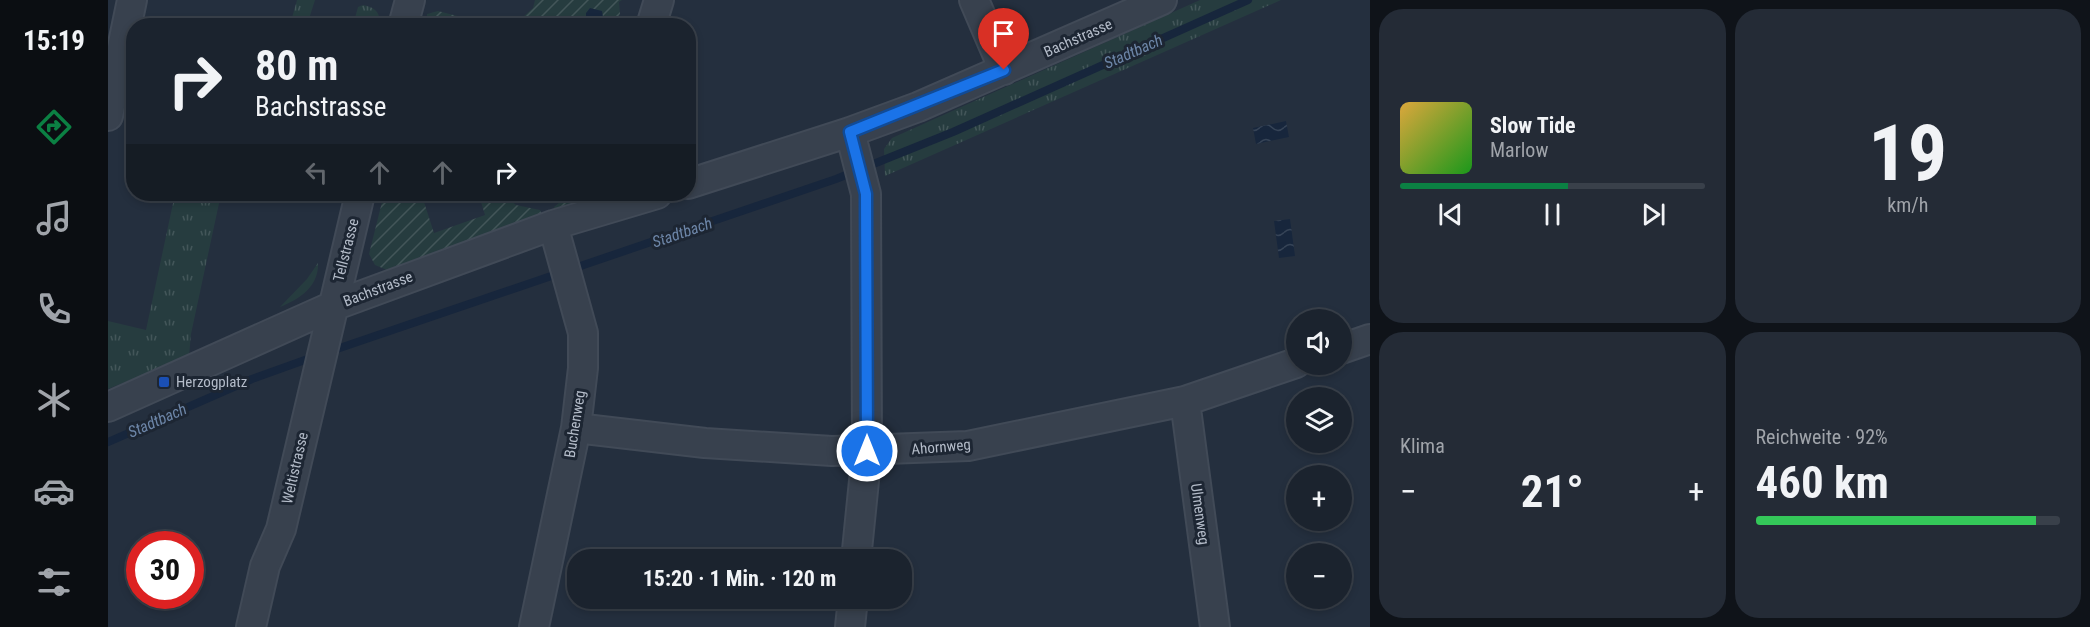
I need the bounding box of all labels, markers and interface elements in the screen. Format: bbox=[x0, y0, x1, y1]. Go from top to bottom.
pin bbox=[978, 8, 1029, 70]
street label: Bachstrasse bbox=[1041, 15, 1115, 61]
icon: arrive bbox=[987, 17, 1020, 50]
text: 15:19 bbox=[23, 25, 85, 57]
water label: Stadtbach bbox=[1101, 30, 1165, 73]
text: 80 m bbox=[255, 41, 338, 90]
icon: right bbox=[156, 42, 234, 120]
text: Bachstrasse bbox=[255, 91, 386, 123]
icon: directions bbox=[33, 106, 75, 148]
text: 19 bbox=[1868, 108, 1947, 199]
text: Slow Tide bbox=[1490, 113, 1576, 138]
text: Marlow bbox=[1490, 138, 1548, 162]
icon: left bbox=[300, 156, 333, 189]
icon: ahead bbox=[363, 156, 396, 189]
icon: ahead bbox=[426, 156, 459, 189]
icon: right bbox=[489, 156, 522, 189]
text: km/h bbox=[1887, 193, 1928, 217]
icon: music bbox=[33, 197, 75, 239]
icon: previous bbox=[1434, 198, 1467, 231]
icon: pause bbox=[1536, 198, 1569, 231]
icon: next bbox=[1637, 198, 1670, 231]
water label: Stadtbach bbox=[650, 213, 715, 252]
street label: Tellstrasse bbox=[329, 217, 363, 283]
street label: Bachstrasse bbox=[341, 268, 415, 310]
icon: phone bbox=[33, 288, 75, 330]
map controls bbox=[1286, 309, 1352, 609]
button: sound bbox=[1286, 309, 1352, 375]
place label: Herzogplatz bbox=[176, 373, 247, 391]
marker: Herzogplatz bbox=[157, 375, 171, 389]
icon: climate bbox=[33, 379, 75, 421]
button: layers bbox=[1286, 387, 1352, 453]
street label: Buchenweg bbox=[561, 389, 589, 459]
water label: Stadtbach bbox=[125, 399, 189, 442]
position arrow bbox=[835, 419, 899, 483]
text: Reichweite · 92% bbox=[1756, 425, 1888, 449]
street label: Weltistrasse bbox=[278, 430, 312, 506]
text: Klima bbox=[1400, 434, 1445, 458]
street label: Ahornweg bbox=[911, 435, 971, 459]
text: 460 km bbox=[1756, 456, 1889, 509]
button: + bbox=[1286, 465, 1352, 531]
text: 21° bbox=[1521, 465, 1584, 518]
icon: car bbox=[33, 470, 75, 512]
text: − bbox=[1400, 472, 1417, 511]
text: + bbox=[1688, 472, 1704, 511]
street label: Ulmenweg bbox=[1187, 482, 1213, 546]
speed limit sign: 30 bbox=[126, 531, 204, 609]
button: − bbox=[1286, 543, 1352, 609]
icon: filters bbox=[33, 561, 75, 603]
text: 15:20 · 1 Min. · 120 m bbox=[643, 566, 836, 591]

